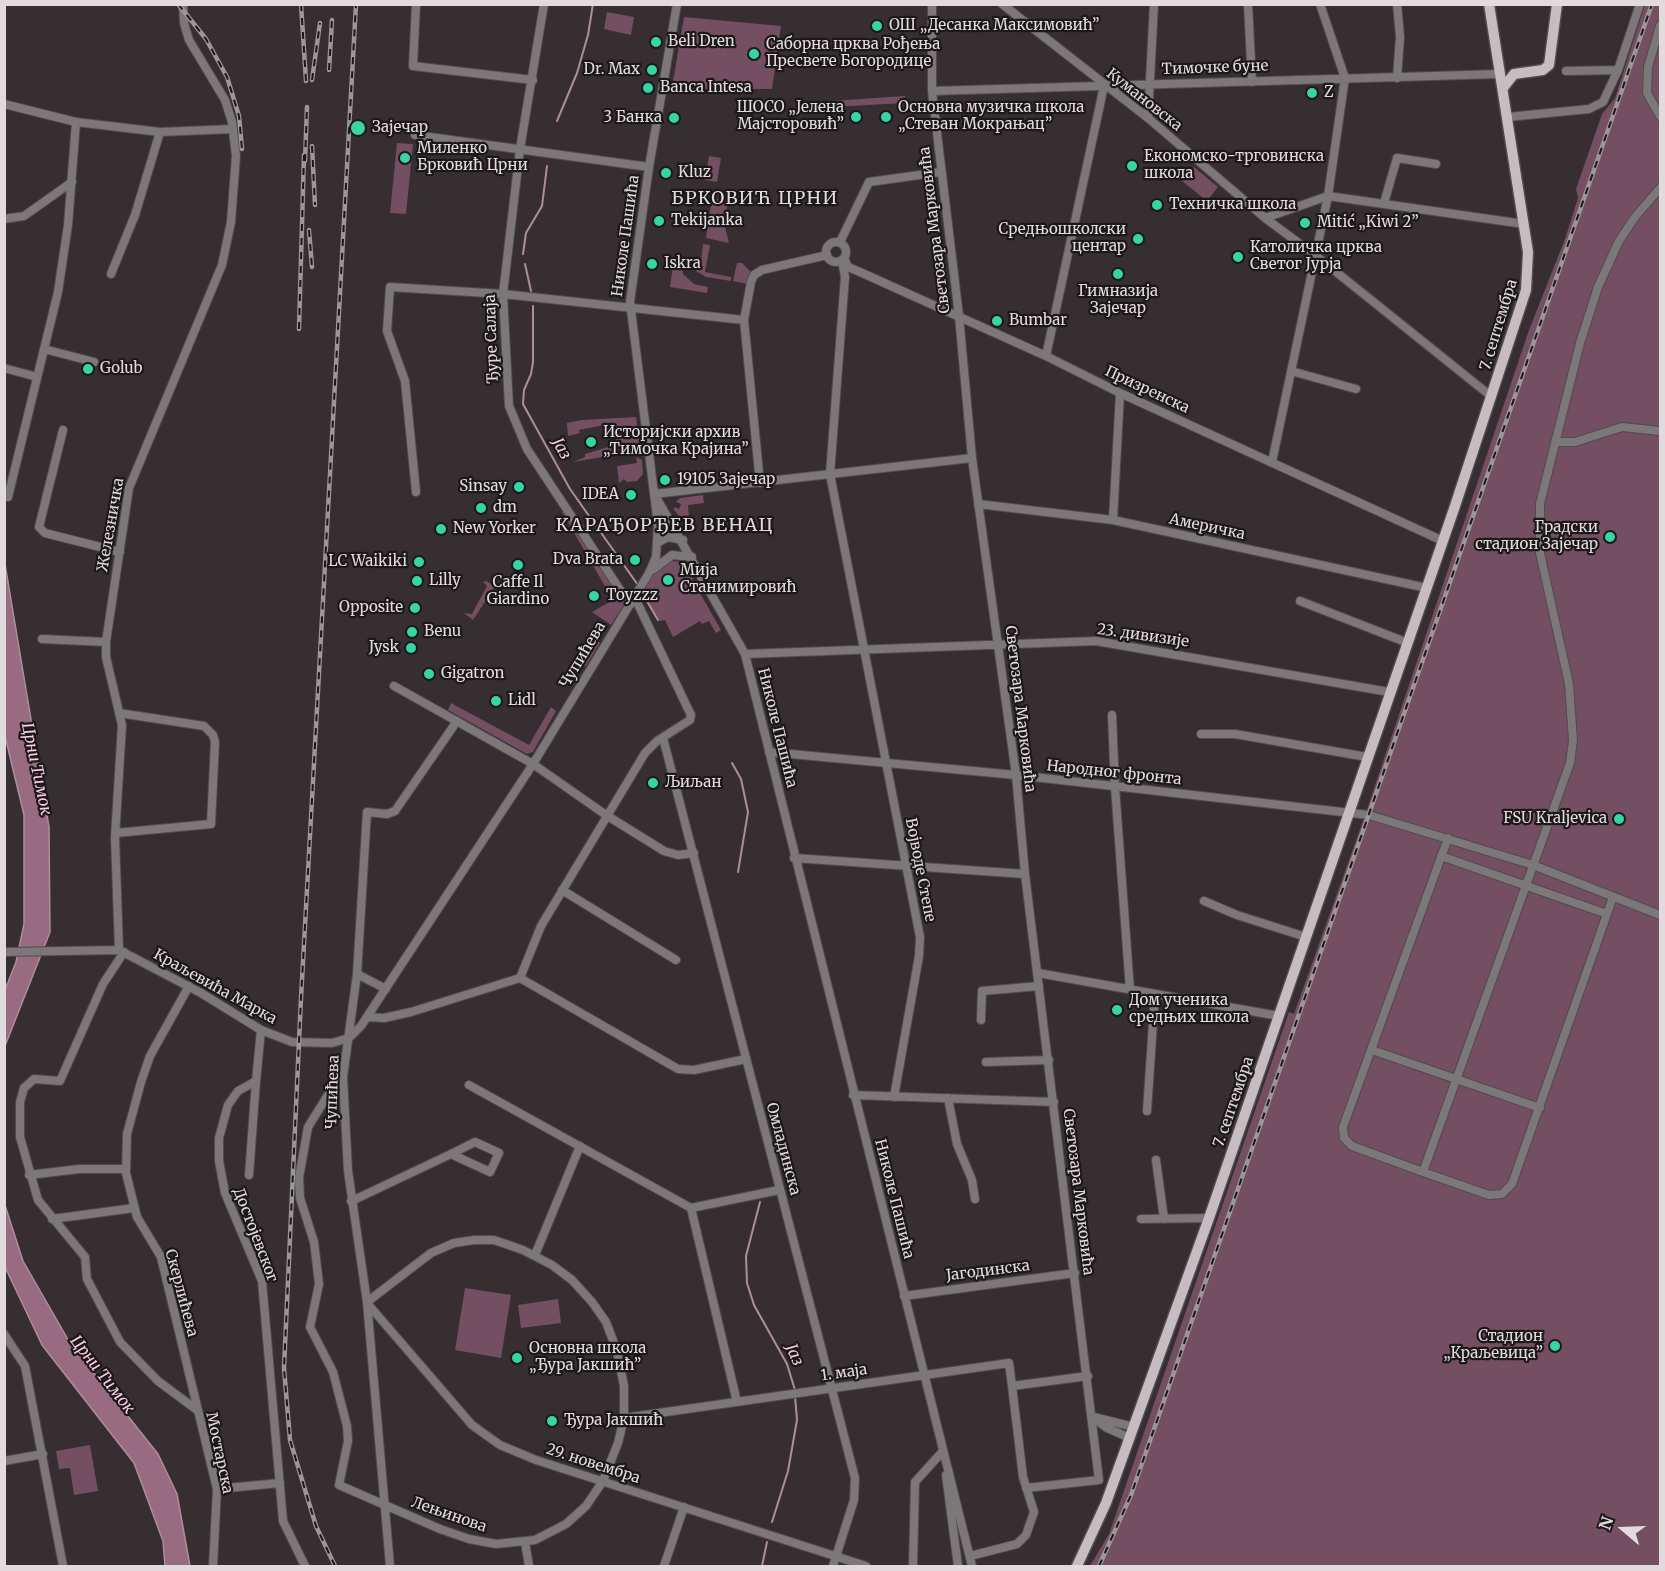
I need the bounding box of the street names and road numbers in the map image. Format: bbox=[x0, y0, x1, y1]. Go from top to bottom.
street label: Тимочке буне bbox=[1161, 57, 1269, 79]
street label: Кумановска bbox=[1103, 65, 1185, 135]
street label: Светозара Марковића bbox=[916, 146, 954, 314]
street label: Николе Пашића bbox=[609, 174, 643, 298]
street label: 7. септембра bbox=[1477, 277, 1521, 373]
street label: Ђуре Салаја bbox=[481, 294, 503, 384]
street label: Призренска bbox=[1102, 363, 1192, 417]
street label: Железничка bbox=[94, 477, 128, 573]
street label: Америчка bbox=[1167, 510, 1247, 544]
street label: Чупићева bbox=[556, 619, 610, 691]
street label: 23. дивизије bbox=[1096, 621, 1190, 651]
street label: Светозара Марковића bbox=[1001, 625, 1039, 793]
street label: Николе Пашића bbox=[753, 666, 801, 790]
street label: Народног фронта bbox=[1046, 757, 1182, 789]
street label: Војводе Степе bbox=[901, 817, 939, 923]
street label: Краљевића Марка bbox=[150, 946, 280, 1028]
street label: 7. септембра bbox=[1210, 1054, 1258, 1150]
street label: Чупићева bbox=[323, 1055, 343, 1129]
street label: Омладинска bbox=[762, 1101, 804, 1197]
street label: Светозара Марковића bbox=[1059, 1108, 1097, 1276]
street label: Николе Пашића bbox=[870, 1137, 918, 1261]
street label: Достојевског bbox=[229, 1185, 281, 1285]
street label: Скерлићева bbox=[161, 1247, 201, 1339]
street label: Јагодинска bbox=[945, 1257, 1031, 1285]
street label: 1. маја bbox=[820, 1361, 868, 1385]
street label: Мостарска bbox=[202, 1411, 236, 1495]
street label: 29. новембра bbox=[544, 1440, 642, 1488]
street label: Лењинова bbox=[409, 1494, 489, 1536]

